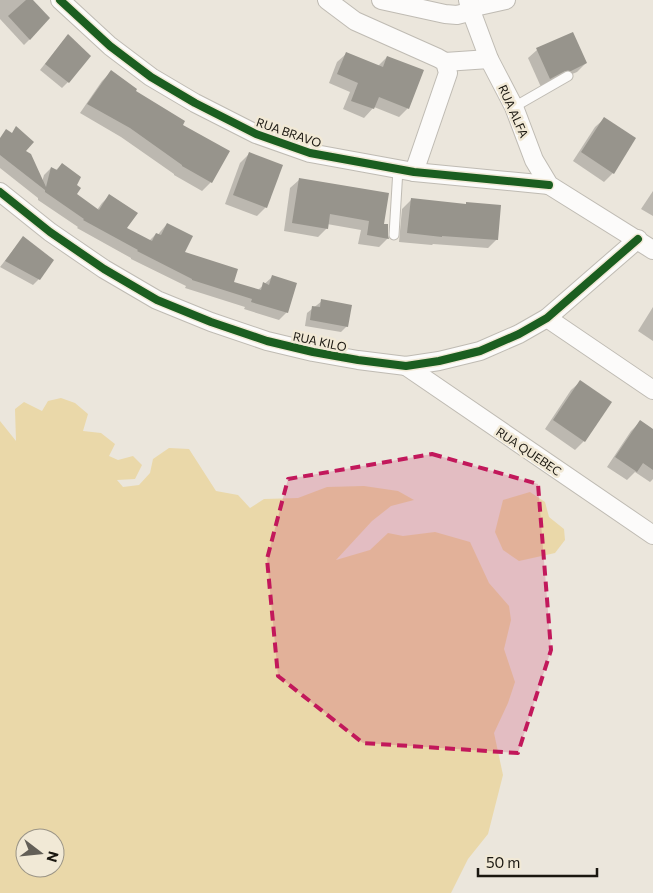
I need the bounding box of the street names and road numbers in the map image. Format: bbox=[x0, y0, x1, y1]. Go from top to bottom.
street label: RUA ALFA bbox=[496, 82, 532, 140]
street label: RUA BRAVO bbox=[255, 114, 323, 150]
street label: RUA KILO bbox=[292, 328, 348, 354]
street label: RUA QUEBEC bbox=[494, 424, 564, 478]

